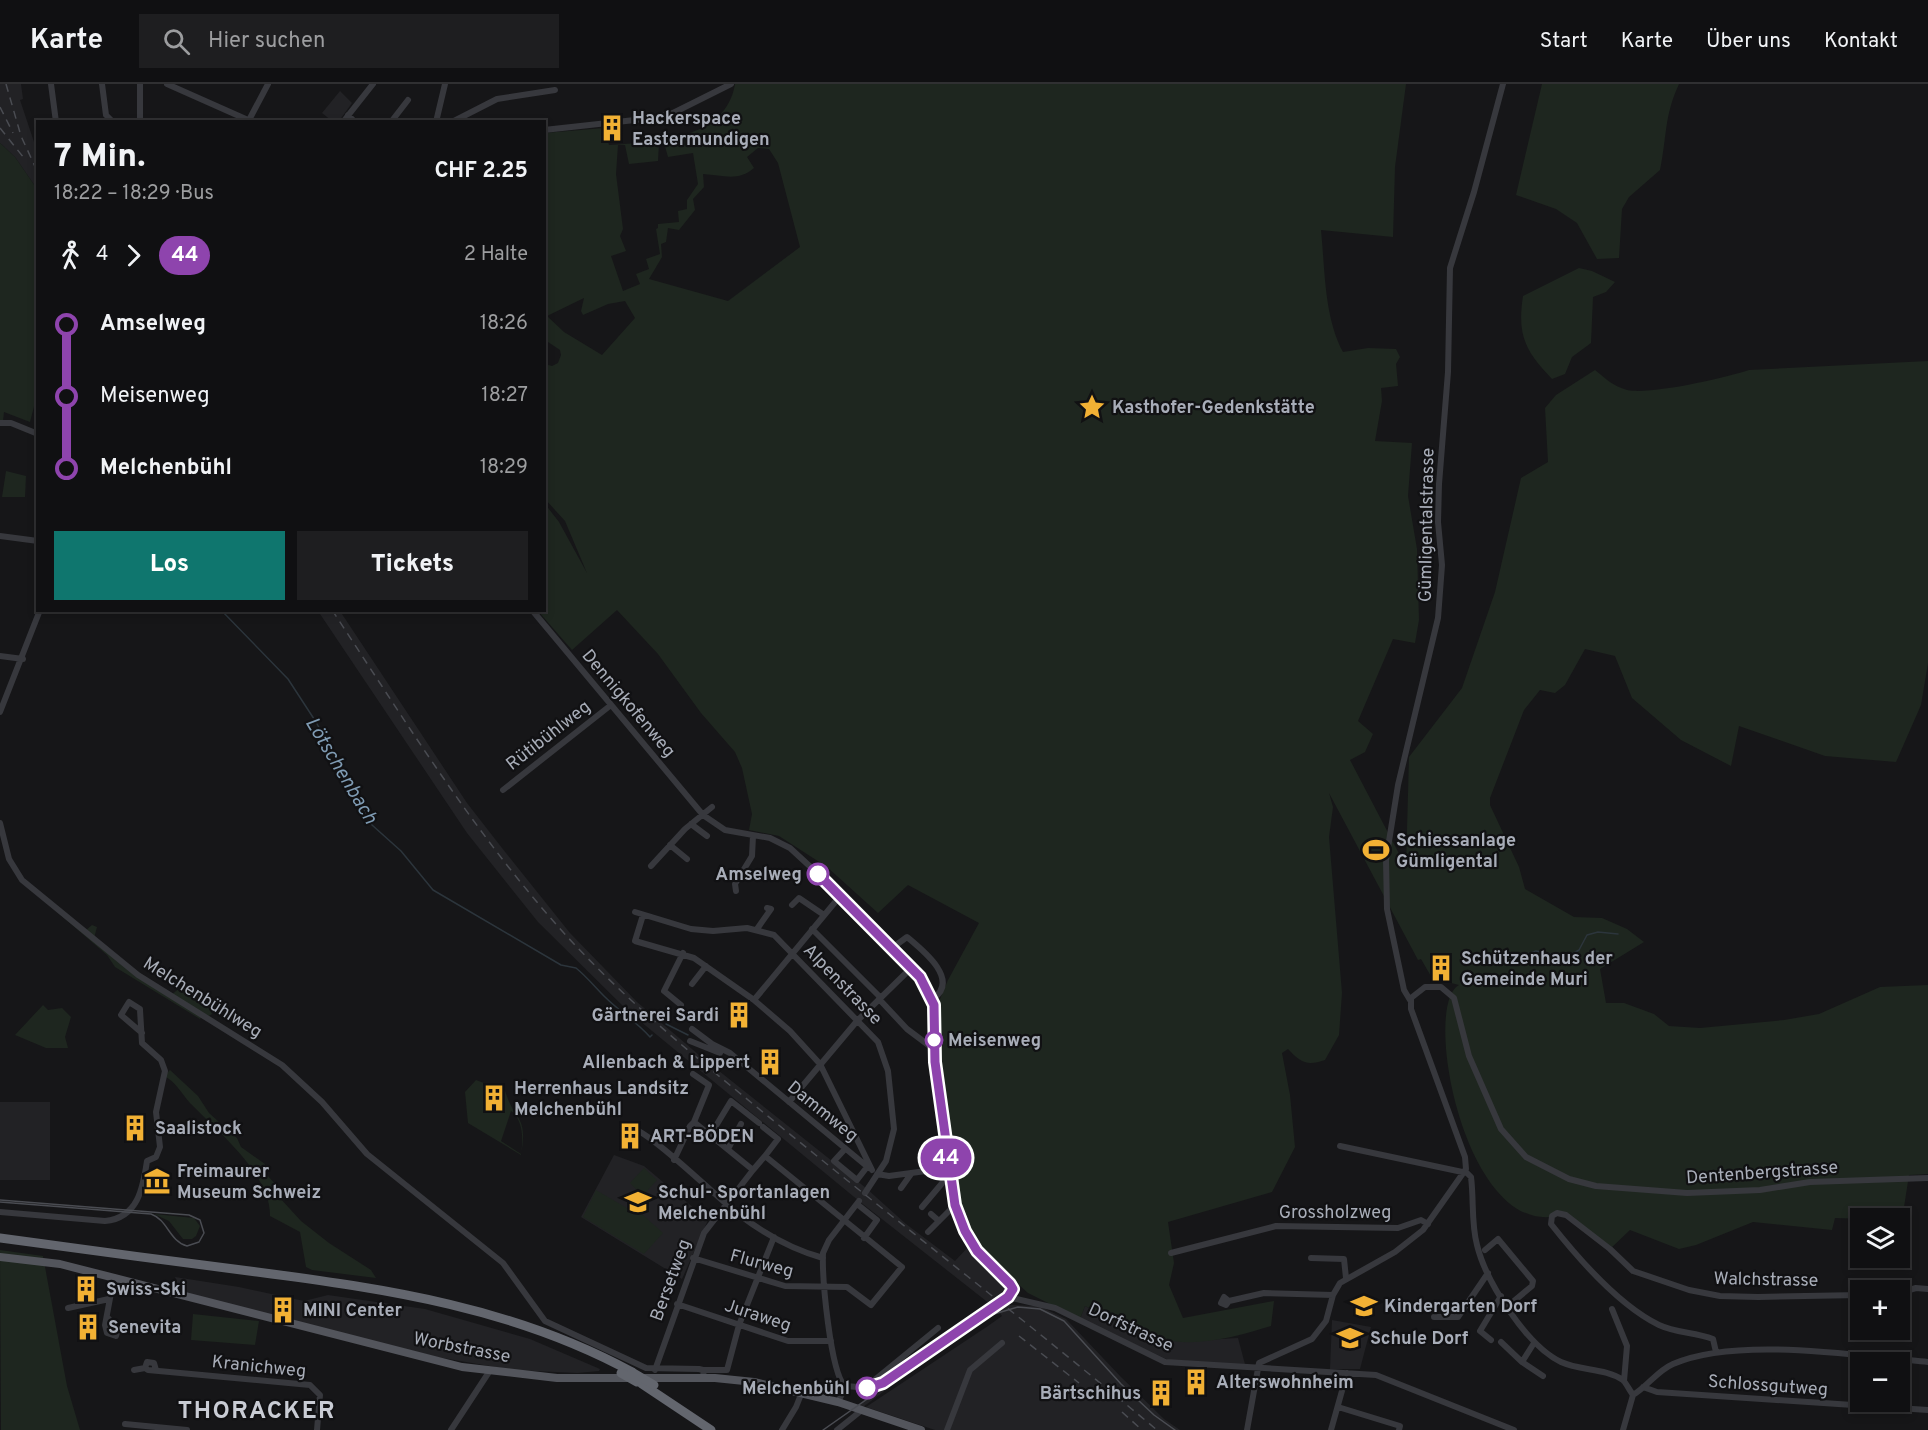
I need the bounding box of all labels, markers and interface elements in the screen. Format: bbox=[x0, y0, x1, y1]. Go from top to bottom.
search box bbox=[139, 14, 559, 68]
text: Karte bbox=[30, 23, 103, 59]
icon: search bbox=[160, 25, 193, 58]
text: Hier suchen bbox=[208, 28, 325, 55]
text: Start bbox=[1540, 28, 1588, 55]
text: Karte bbox=[1621, 28, 1673, 55]
text: Über uns bbox=[1706, 28, 1791, 55]
text: Kontakt bbox=[1824, 28, 1898, 55]
place label: Hackerspace Eastermundigen bbox=[632, 108, 770, 152]
building icon: Hackerspace Eastermundigen bbox=[597, 113, 627, 143]
text: 7 Min. bbox=[54, 137, 146, 179]
text: CHF 2.25 bbox=[435, 158, 528, 185]
text: 18:22 – 18:29 · Bus bbox=[54, 181, 214, 207]
icon: walk bbox=[54, 239, 87, 272]
icon: forward bbox=[117, 239, 150, 272]
text: 4 bbox=[96, 242, 108, 268]
text: 44 bbox=[171, 242, 198, 269]
text: 2 Halte bbox=[464, 242, 528, 268]
text: Amselweg bbox=[100, 311, 206, 338]
text: 18:26 bbox=[480, 311, 528, 337]
text: Meisenweg bbox=[100, 383, 210, 410]
text: 18:27 bbox=[481, 383, 528, 409]
place icon: Kasthofer-Gedenkstätte bbox=[1077, 392, 1107, 422]
place label: Kasthofer-Gedenkstätte bbox=[1112, 397, 1315, 420]
street label: Gümligentalstrasse bbox=[1415, 448, 1440, 602]
text: Melchenbühl bbox=[100, 455, 232, 482]
text: 18:29 bbox=[480, 455, 528, 481]
button: Los bbox=[54, 531, 285, 600]
button: Tickets bbox=[297, 531, 528, 600]
street label: Dennigkofenweg bbox=[576, 645, 680, 763]
street label: Rütibühlweg bbox=[502, 696, 596, 776]
water label: Lötschenbach bbox=[298, 713, 383, 830]
place label: Schiessanlage Gümligental bbox=[1396, 830, 1516, 874]
sports icon: Schiessanlage Gümligental bbox=[1361, 835, 1391, 865]
marker: Amselweg bbox=[807, 863, 829, 885]
place label: Amselweg bbox=[715, 864, 802, 887]
street label: Alpenstrasse bbox=[797, 940, 886, 1031]
place label: Schützenhaus der Gemeinde Muri bbox=[1461, 948, 1613, 992]
street label: Melchenbühlweg bbox=[138, 952, 266, 1044]
building icon: Schützenhaus der Gemeinde Muri bbox=[1426, 953, 1456, 983]
building icon: Gärtnerei Sardi bbox=[724, 1000, 754, 1030]
place label: Gärtnerei Sardi bbox=[592, 1005, 719, 1028]
place label: Meisenweg bbox=[948, 1030, 1041, 1053]
marker: Meisenweg bbox=[925, 1031, 943, 1049]
building icon: Allenbach & Lippert bbox=[755, 1047, 785, 1077]
place label: Allenbach & Lippert bbox=[582, 1052, 750, 1075]
street label: Dammweg bbox=[782, 1076, 862, 1148]
place label: Herrenhaus Landsitz Melchenbühl bbox=[514, 1078, 689, 1122]
building icon: Herrenhaus Landsitz Melchenbühl bbox=[479, 1083, 509, 1113]
building icon: Saalistock bbox=[120, 1113, 150, 1143]
place label: Saalistock bbox=[155, 1118, 242, 1141]
building icon: ART-BÖDEN bbox=[615, 1121, 645, 1151]
place label: ART-BÖDEN bbox=[650, 1124, 754, 1149]
line badge: 44 bbox=[919, 1138, 973, 1178]
text: 44 bbox=[933, 1145, 960, 1172]
street label: Dentenbergstrasse bbox=[1685, 1157, 1839, 1190]
place label: Freimaurer Museum Schweiz bbox=[177, 1161, 321, 1205]
museum icon: Freimaurer Museum Schweiz bbox=[142, 1166, 172, 1196]
place label: Schul- Sportanlagen Melchenbühl bbox=[658, 1182, 830, 1226]
school or university icon: Schul- Sportanlagen Melchenbühl bbox=[623, 1187, 653, 1217]
street label: Grossholzweg bbox=[1279, 1202, 1391, 1225]
map controls bbox=[1850, 1208, 1910, 1412]
button: layers bbox=[1850, 1208, 1910, 1268]
street label: Bersetweg bbox=[646, 1236, 697, 1325]
street label: Flurweg bbox=[727, 1245, 796, 1284]
street label: Walchstrasse bbox=[1713, 1268, 1819, 1293]
building icon: Swiss-Ski bbox=[71, 1274, 101, 1304]
place label: Swiss-Ski bbox=[106, 1279, 186, 1302]
button: + bbox=[1850, 1280, 1910, 1340]
school or university icon: Kindergarten Dorf bbox=[1349, 1291, 1379, 1321]
building icon: MINI Center bbox=[268, 1295, 298, 1325]
street label: Juraweg bbox=[721, 1295, 794, 1338]
place label: Kindergarten Dorf bbox=[1384, 1296, 1538, 1319]
street label: Dorfstrasse bbox=[1084, 1299, 1177, 1358]
place label: MINI Center bbox=[303, 1300, 402, 1323]
building icon: Senevita bbox=[73, 1312, 103, 1342]
place label: Senevita bbox=[108, 1317, 181, 1340]
school or university icon: Schule Dorf bbox=[1335, 1323, 1365, 1353]
street label: Worbstrasse bbox=[411, 1328, 512, 1369]
place label: Schule Dorf bbox=[1370, 1328, 1469, 1351]
street label: Kranichweg bbox=[211, 1351, 307, 1384]
button: − bbox=[1850, 1352, 1910, 1412]
building icon: Alterswohnheim bbox=[1181, 1367, 1211, 1397]
street label: Schlossgutweg bbox=[1707, 1371, 1829, 1402]
place label: Alterswohnheim bbox=[1216, 1372, 1354, 1395]
marker: Melchenbühl bbox=[856, 1377, 878, 1399]
place label: Melchenbühl bbox=[742, 1378, 850, 1401]
building icon: Bärtschihus bbox=[1146, 1378, 1176, 1408]
place label: Bärtschihus bbox=[1040, 1383, 1141, 1406]
district label: THORACKER bbox=[178, 1397, 336, 1427]

